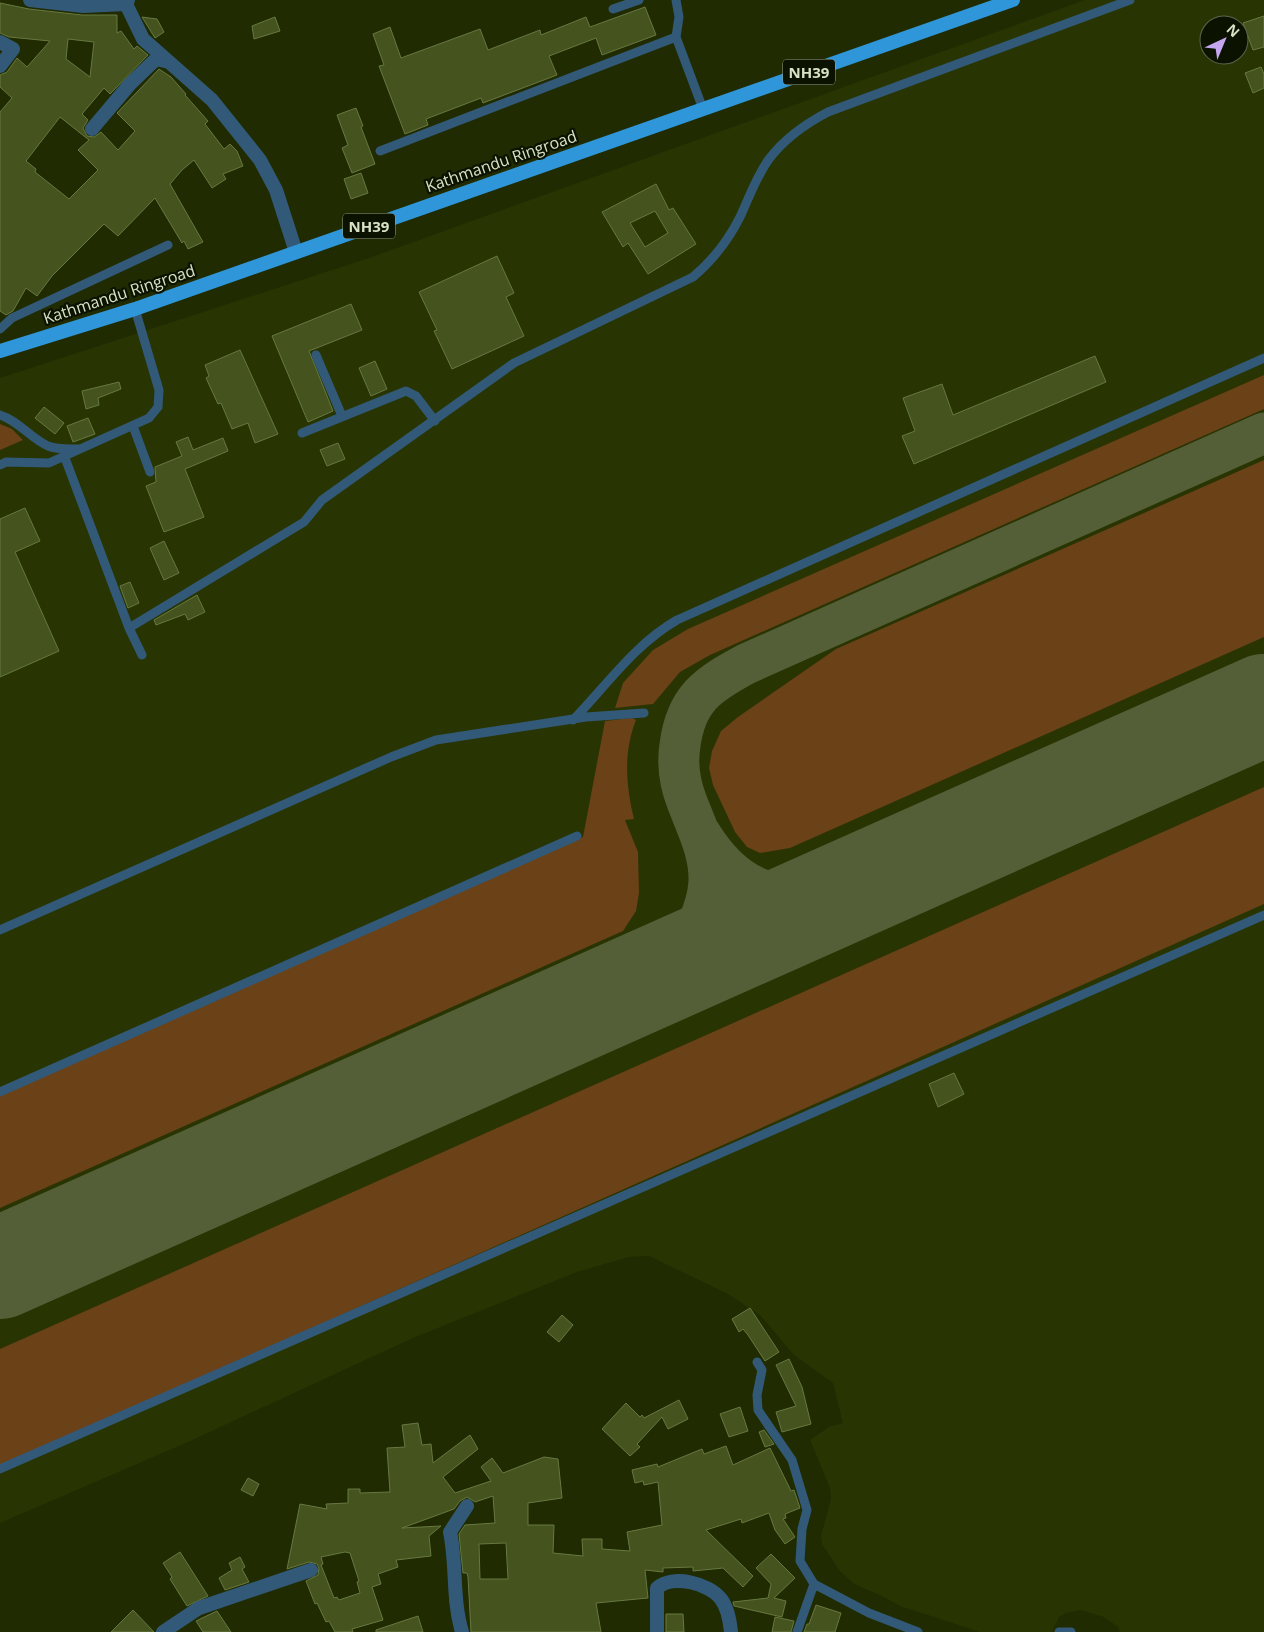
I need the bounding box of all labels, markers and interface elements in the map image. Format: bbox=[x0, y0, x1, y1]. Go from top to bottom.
north arrow bbox=[1199, 15, 1249, 65]
text: N bbox=[1223, 19, 1244, 41]
road number: NH39 bbox=[783, 60, 835, 84]
street label: Kathmandu Ringroad bbox=[422, 125, 580, 197]
road number: NH39 bbox=[343, 214, 395, 238]
street label: Kathmandu Ringroad bbox=[40, 259, 198, 329]

